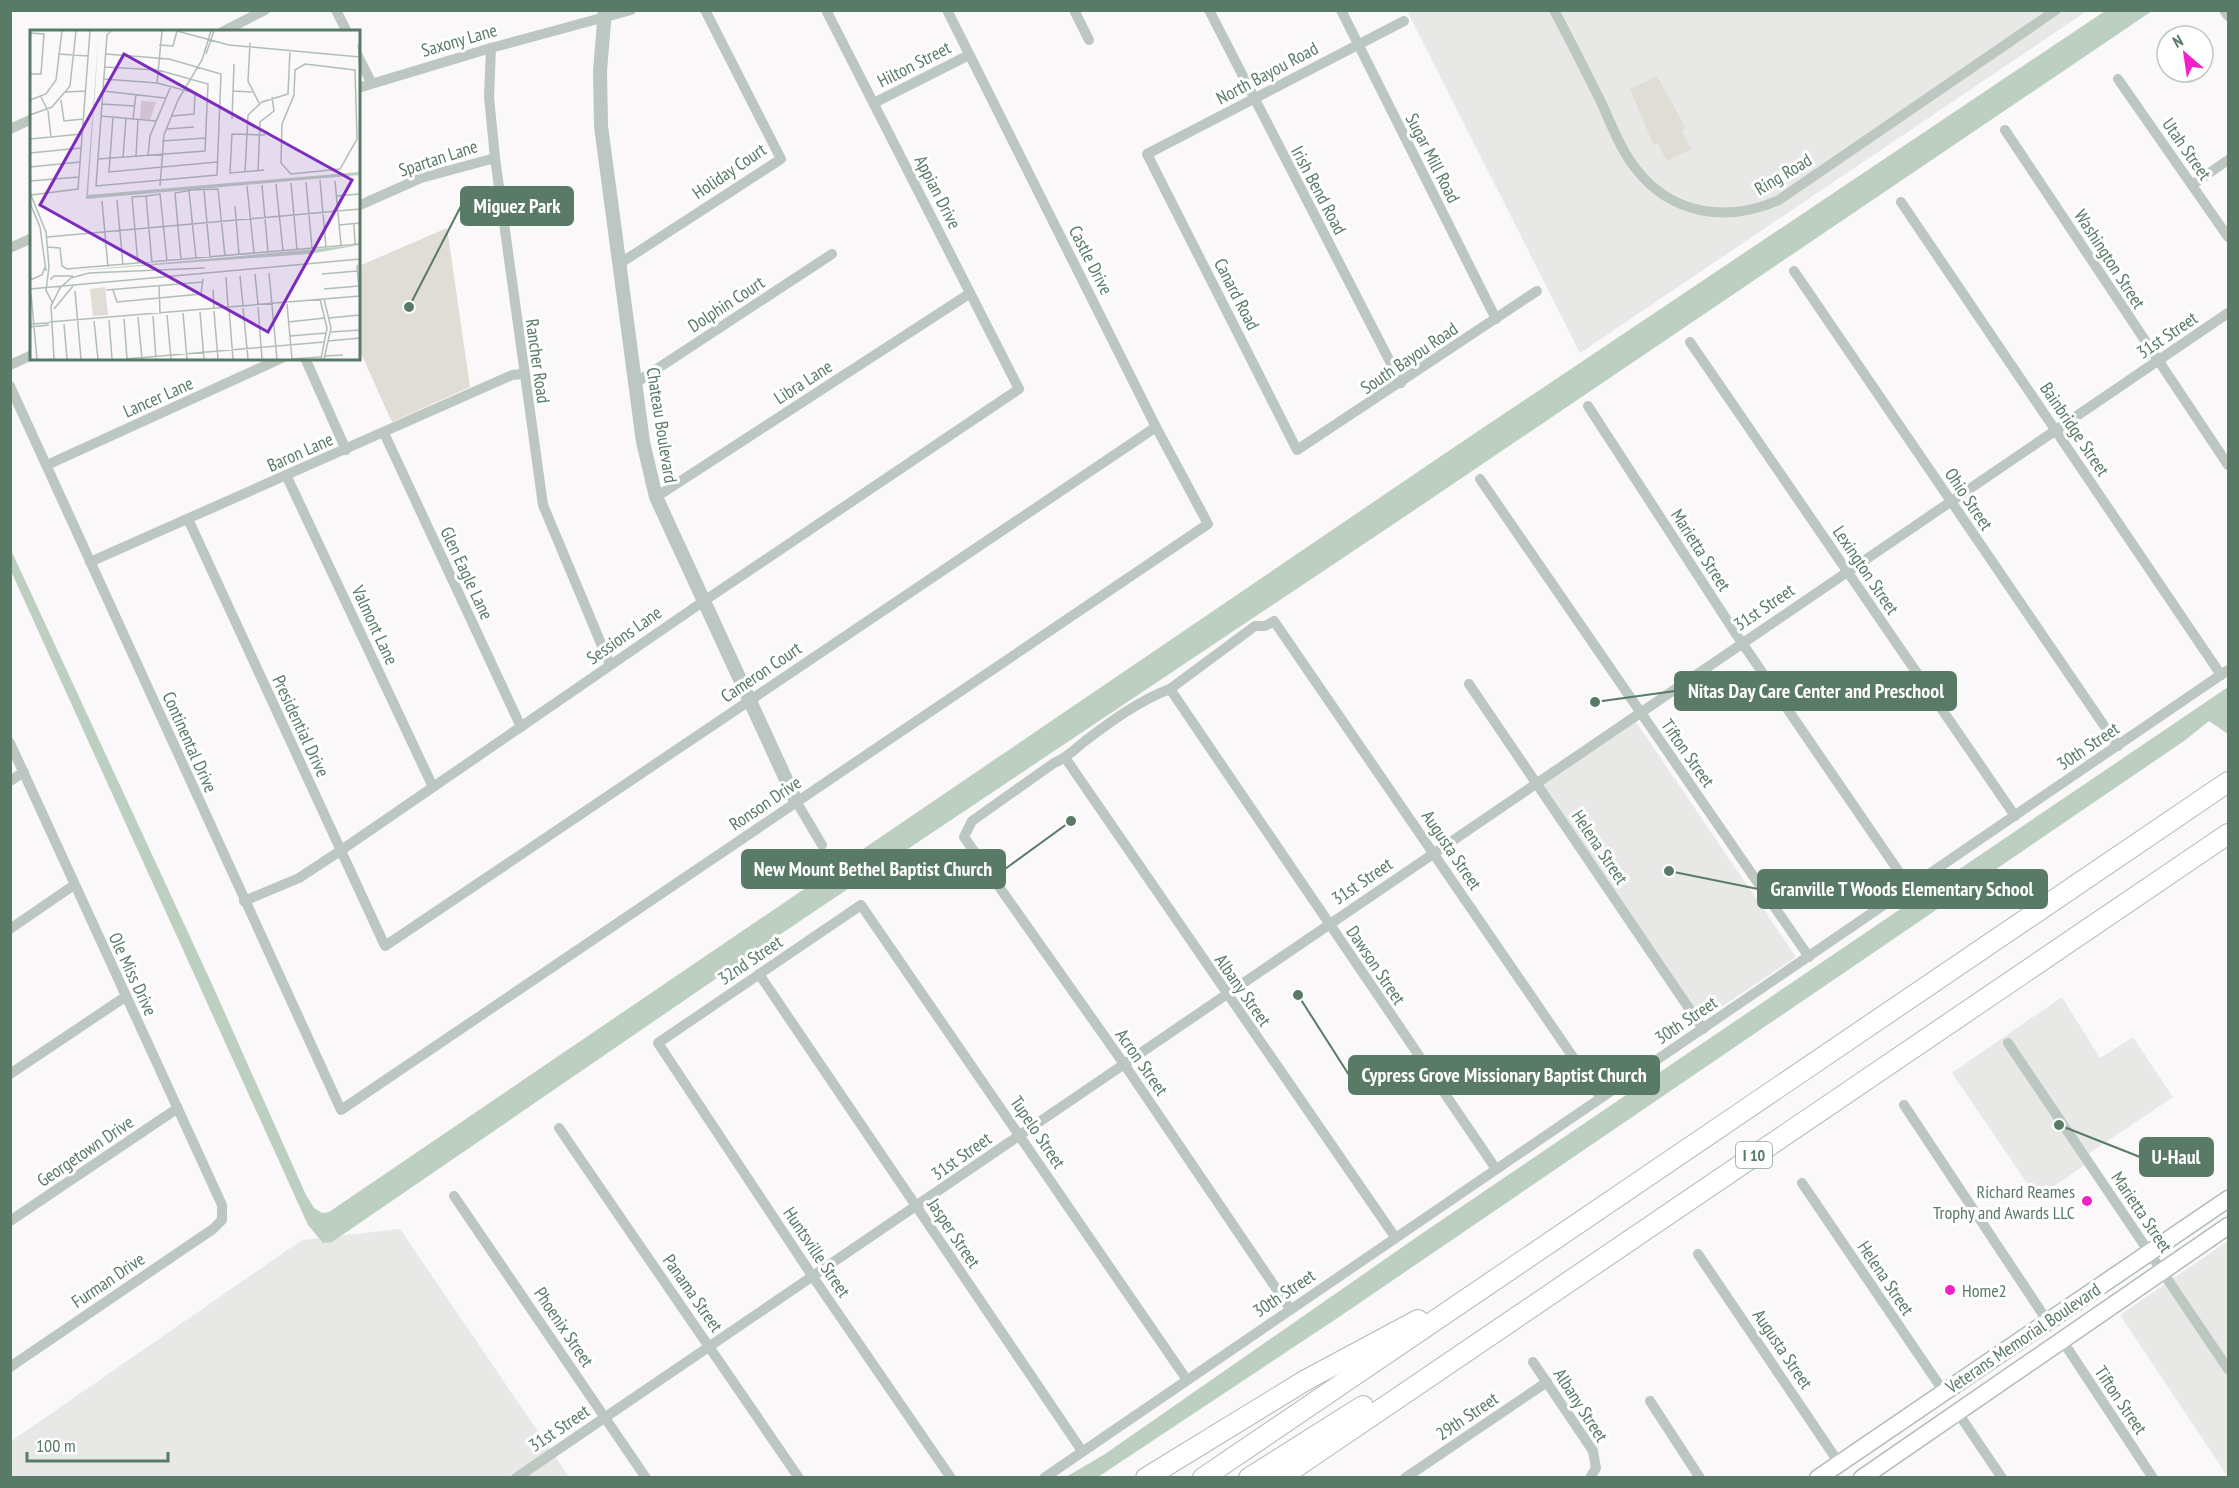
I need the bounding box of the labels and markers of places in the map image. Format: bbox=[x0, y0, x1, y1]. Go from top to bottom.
callout: Miguez Park bbox=[461, 187, 573, 225]
callout: Nitas Day Care Center and Preschool bbox=[1675, 672, 1956, 710]
callout: New Mount Bethel Baptist Church bbox=[742, 850, 1005, 888]
callout: Granville T Woods Elementary School bbox=[1758, 870, 2047, 908]
callout: Cypress Grove Missionary Baptist Church bbox=[1349, 1056, 1659, 1094]
callout: U-Haul bbox=[2140, 1138, 2213, 1176]
place label: Richard Reames Trophy and Awards LLC bbox=[1933, 1180, 2075, 1224]
marker: Richard Reames Trophy and Awards LLC bbox=[2080, 1194, 2094, 1208]
place label: Home2 bbox=[1962, 1279, 2007, 1302]
marker: Home2 bbox=[1943, 1283, 1957, 1297]

